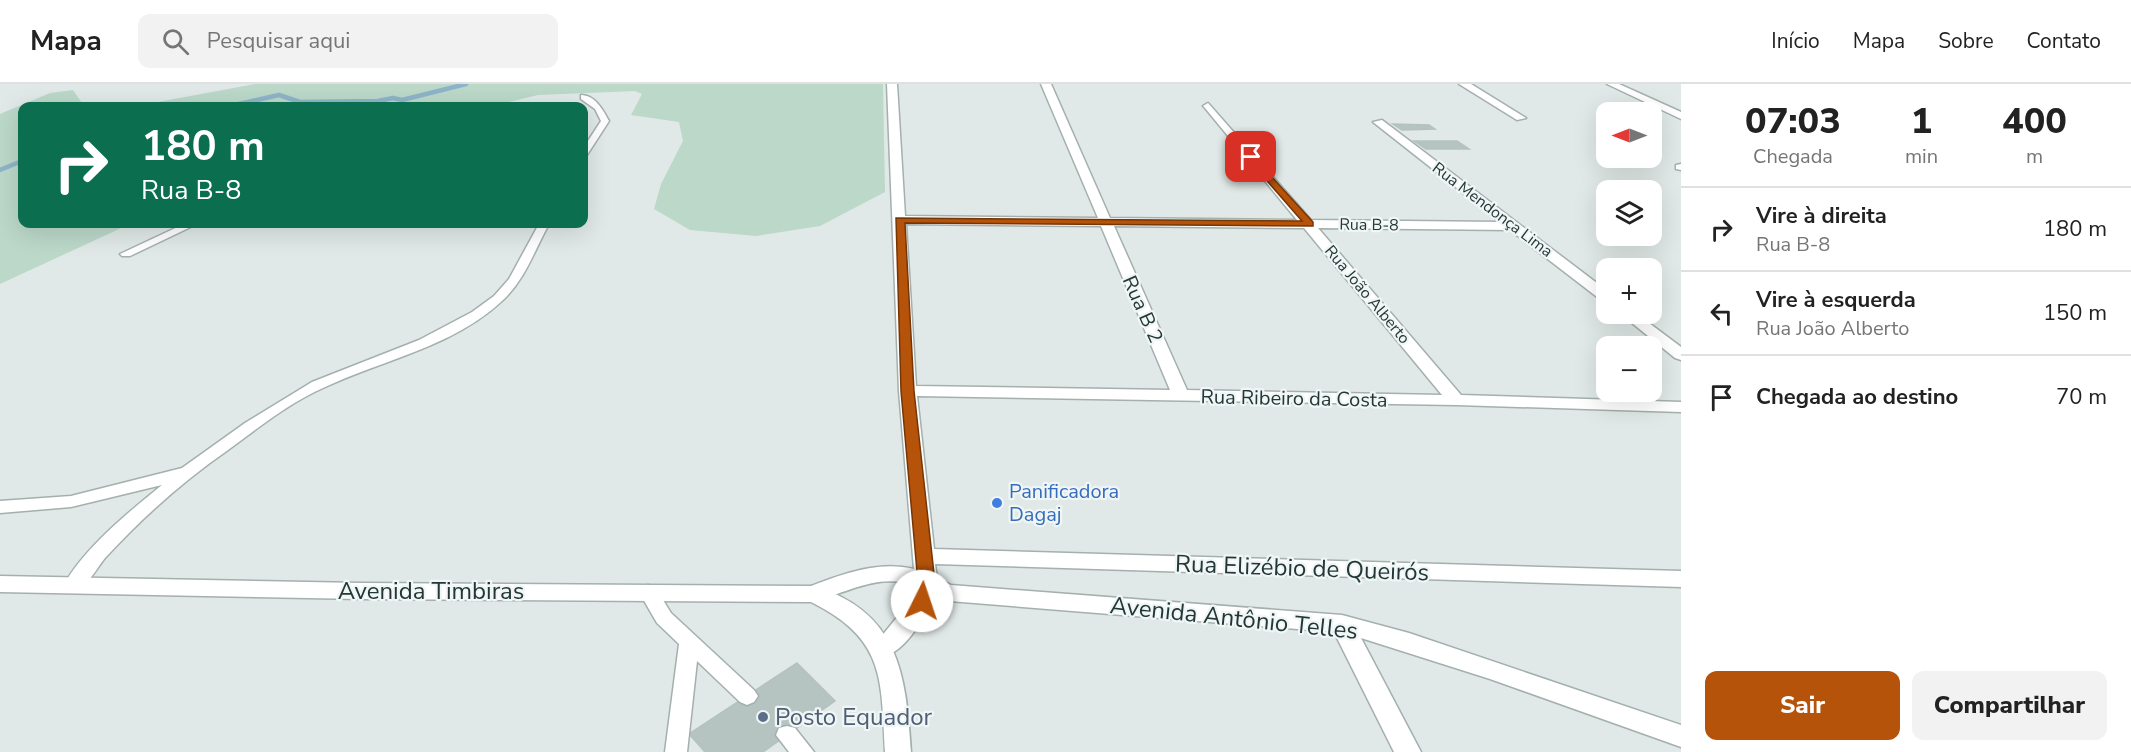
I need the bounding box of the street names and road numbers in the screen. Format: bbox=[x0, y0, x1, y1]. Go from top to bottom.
street label: Rua Mendonça Lima bbox=[1428, 157, 1557, 262]
street label: Rua B-8 bbox=[1339, 213, 1399, 237]
street label: Rua João Alberto bbox=[1319, 241, 1415, 349]
street label: Rua B 2 bbox=[1116, 271, 1169, 347]
street label: Rua Ribeiro da Costa bbox=[1200, 383, 1388, 414]
street label: Rua Elizébio de Queirós bbox=[1174, 548, 1430, 588]
street label: Avenida Timbiras bbox=[338, 575, 524, 607]
street label: Avenida Antônio Telles bbox=[1108, 589, 1360, 647]

